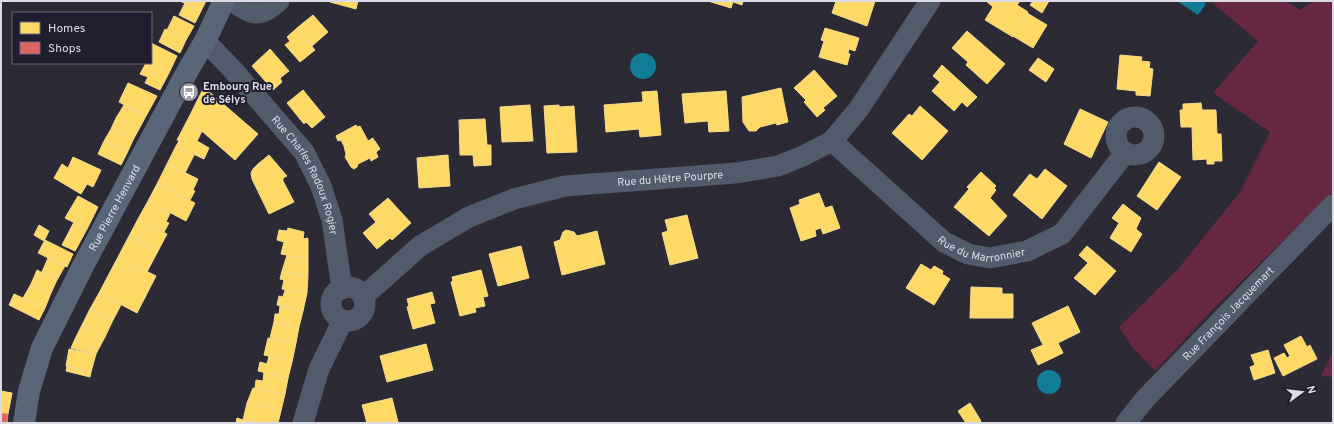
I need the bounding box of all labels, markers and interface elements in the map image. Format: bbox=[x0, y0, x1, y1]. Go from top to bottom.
legend bbox=[12, 12, 152, 64]
text: Homes bbox=[48, 21, 85, 37]
text: Shops bbox=[48, 41, 81, 57]
place label: Embourg Rue de Sélys bbox=[203, 80, 272, 107]
bus stop icon: Embourg Rue de Sélys bbox=[178, 81, 200, 103]
street label: Rue Charles Radoux Rogier bbox=[268, 113, 340, 236]
street label: Rue Pierre Henvard bbox=[86, 163, 144, 254]
street label: Rue du Hêtre Pourpre bbox=[617, 168, 724, 190]
street label: Rue du Marronnier bbox=[934, 233, 1027, 266]
street label: Rue François Jacquemart bbox=[1180, 264, 1278, 364]
north arrow bbox=[1282, 372, 1322, 412]
text: N bbox=[1303, 384, 1318, 395]

